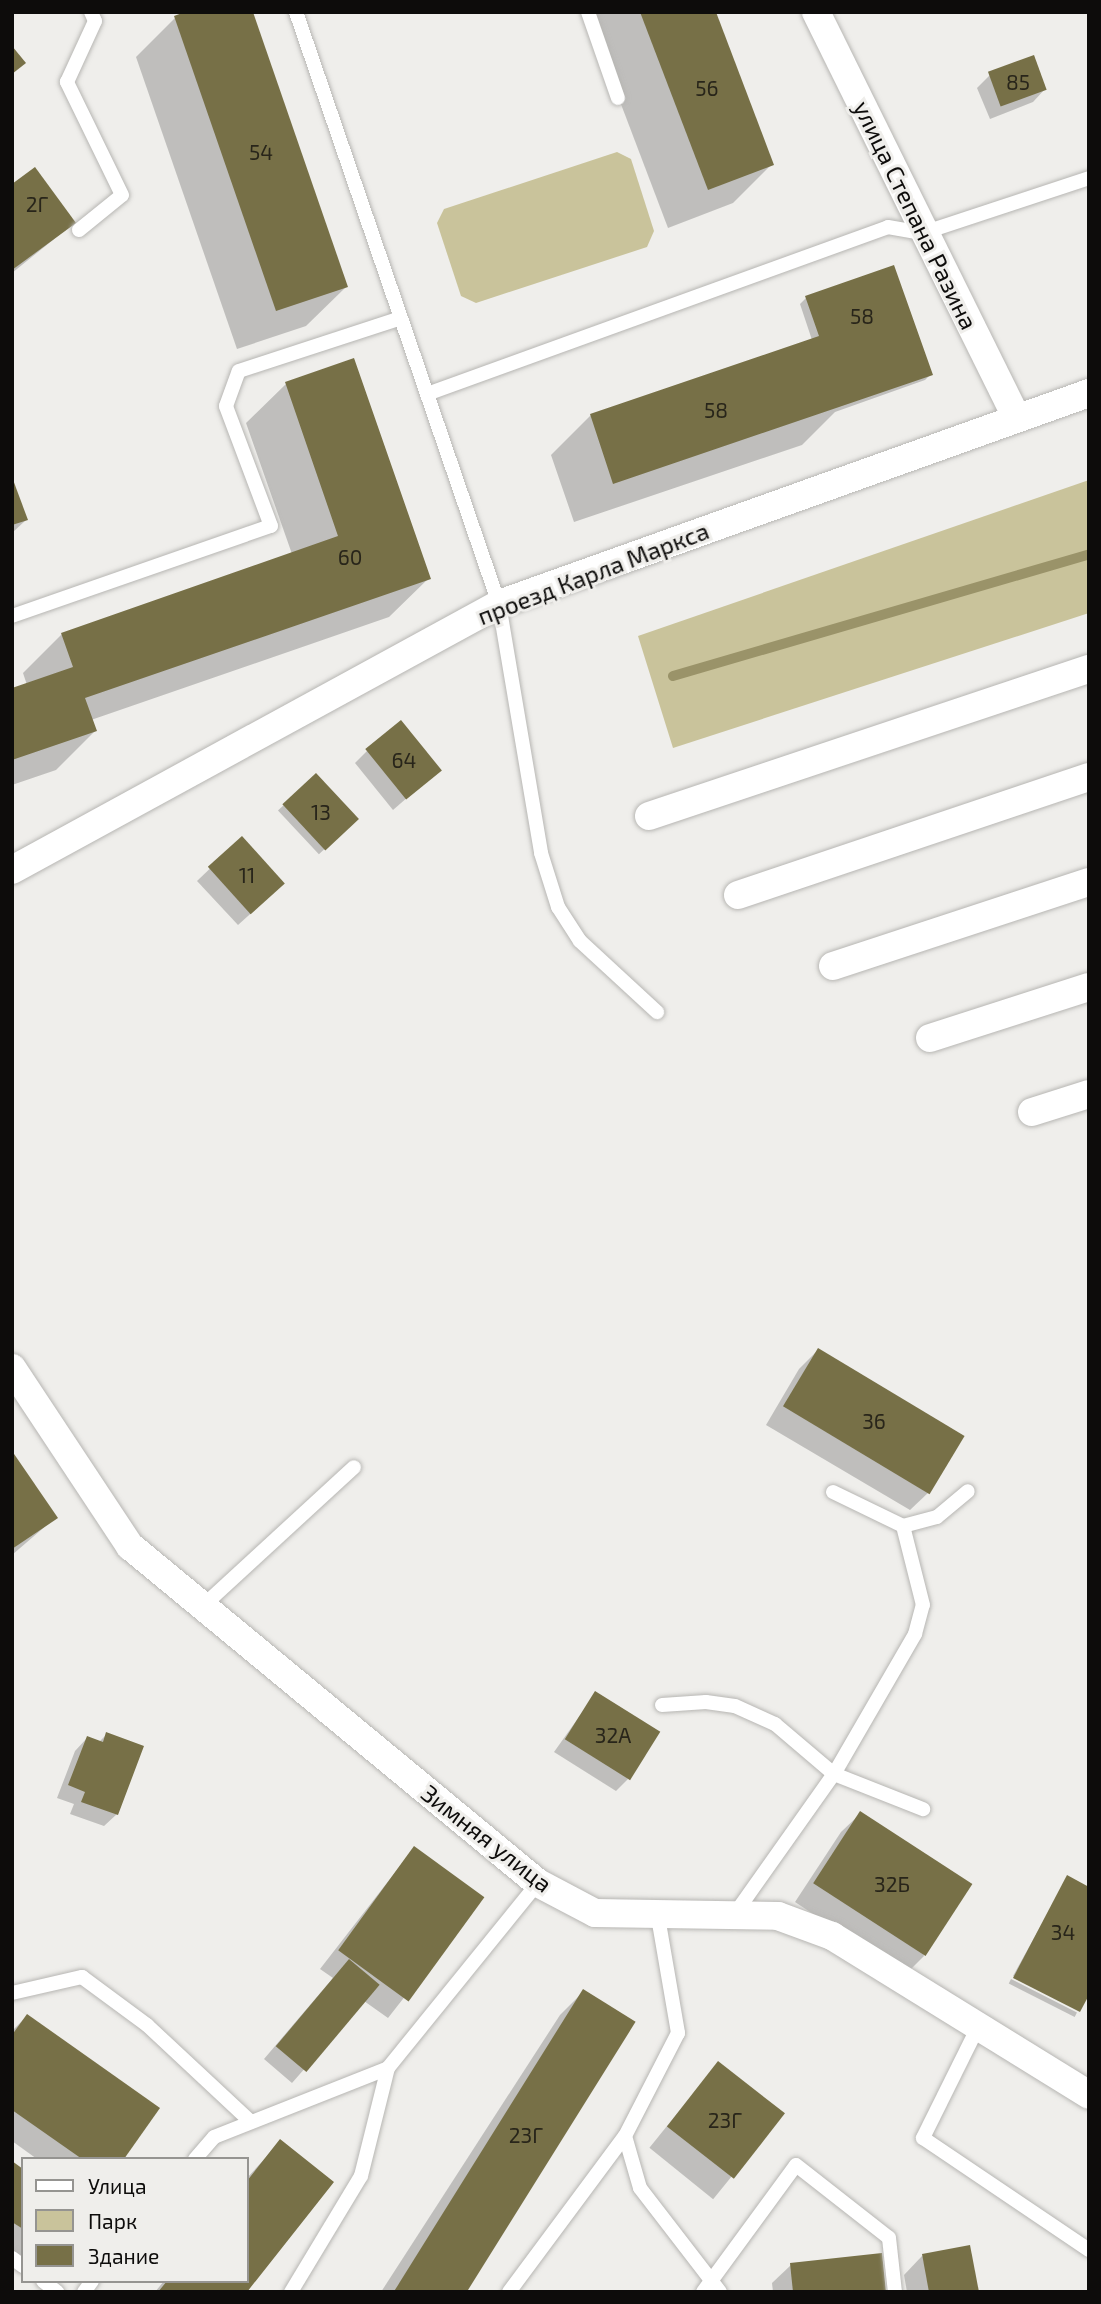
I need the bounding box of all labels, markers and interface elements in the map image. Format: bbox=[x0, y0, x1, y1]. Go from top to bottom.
house number: 85 bbox=[1006, 69, 1030, 95]
house number: 56 bbox=[695, 75, 719, 101]
street label: улица Степана Разина bbox=[848, 96, 984, 334]
house number: 54 bbox=[249, 139, 273, 165]
house number: 2Г bbox=[26, 191, 48, 217]
house number: 58 bbox=[850, 303, 874, 329]
house number: 58 bbox=[704, 397, 728, 423]
street label: проезд Карла Маркса bbox=[473, 516, 713, 630]
house number: 60 bbox=[338, 544, 362, 570]
house number: 64 bbox=[392, 747, 416, 773]
house number: 13 bbox=[311, 799, 331, 825]
house number: 11 bbox=[239, 862, 255, 888]
house number: 36 bbox=[862, 1408, 886, 1434]
house number: 32А bbox=[595, 1722, 631, 1748]
street label: Зимняя улица bbox=[416, 1778, 558, 1898]
house number: 32Б bbox=[874, 1871, 910, 1897]
house number: 34 bbox=[1051, 1919, 1075, 1945]
house number: 23Г bbox=[708, 2107, 742, 2133]
house number: 23Г bbox=[509, 2122, 543, 2148]
legend bbox=[21, 2157, 248, 2283]
text: Улица bbox=[88, 2173, 147, 2198]
text: Парк bbox=[88, 2208, 137, 2233]
text: Здание bbox=[88, 2243, 159, 2268]

